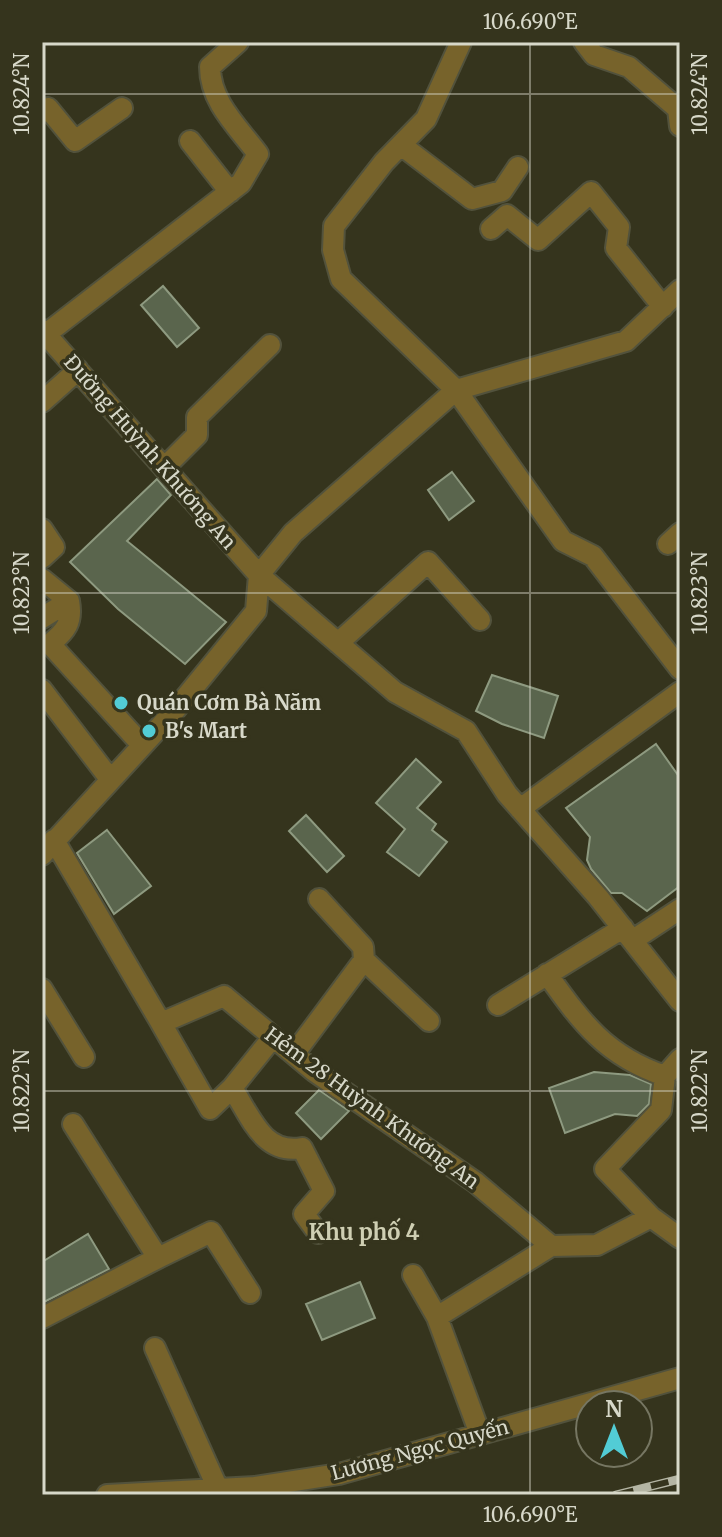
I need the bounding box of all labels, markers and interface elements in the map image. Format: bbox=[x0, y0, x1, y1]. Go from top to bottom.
text: 106.690°E bbox=[483, 9, 578, 34]
text: 10.824°N bbox=[9, 52, 34, 135]
text: 10.824°N bbox=[687, 52, 712, 135]
street label: Đường Huỳnh Khương An bbox=[59, 349, 242, 554]
text: 10.823°N bbox=[9, 551, 34, 634]
text: 10.823°N bbox=[687, 551, 712, 634]
place label: Quán Cơm Bà Năm bbox=[137, 690, 321, 715]
marker: Quán Cơm Bà Năm bbox=[112, 694, 130, 712]
place label: B's Mart bbox=[165, 718, 247, 743]
marker: B's Mart bbox=[140, 722, 158, 740]
street label: Hẻm 28 Huỳnh Khương An bbox=[260, 1021, 484, 1194]
text: 10.822°N bbox=[9, 1049, 34, 1133]
text: 10.822°N bbox=[687, 1049, 712, 1133]
district label: Khu phố 4 bbox=[309, 1217, 419, 1246]
north arrow bbox=[574, 1389, 654, 1469]
text: N bbox=[605, 1395, 623, 1423]
street label: Lương Ngọc Quyến bbox=[328, 1414, 511, 1485]
text: 106.690°E bbox=[483, 1502, 578, 1527]

